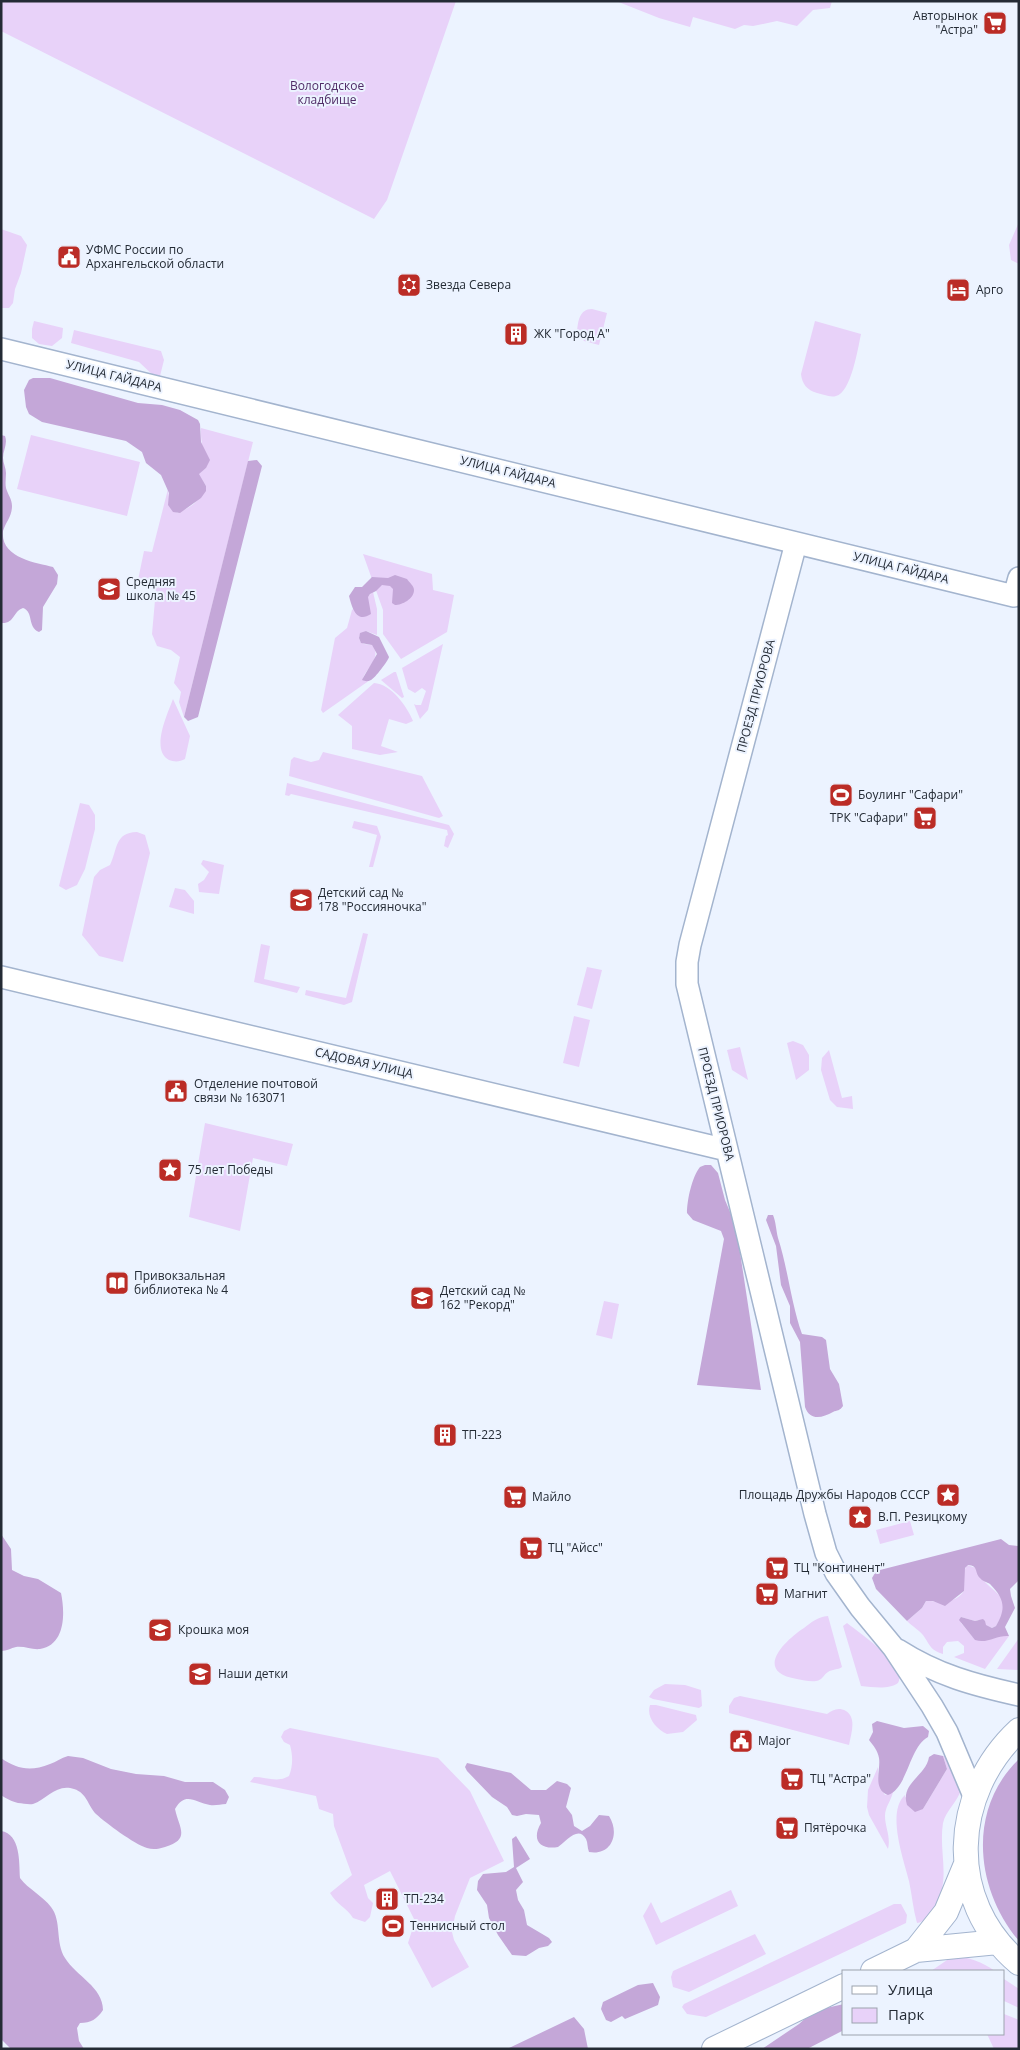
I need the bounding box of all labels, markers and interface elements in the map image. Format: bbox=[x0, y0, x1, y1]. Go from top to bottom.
place label: Авторынок "Астра" bbox=[913, 7, 979, 38]
supermarket icon: Авторынок "Астра" bbox=[982, 10, 1008, 36]
park label: Вологодское кладбище bbox=[290, 77, 364, 108]
place label: УФМС России по Архангельской области bbox=[86, 241, 224, 272]
public building icon: УФМС России по Архангельской области bbox=[56, 244, 82, 270]
synagogue icon: Звезда Севера bbox=[396, 272, 422, 298]
place label: Звезда Севера bbox=[426, 276, 511, 293]
hotel icon: Арго bbox=[945, 277, 971, 303]
place label: Арго bbox=[976, 281, 1003, 298]
building icon: ЖК "Город А" bbox=[503, 321, 529, 347]
place label: ЖК "Город А" bbox=[534, 325, 610, 342]
street label: УЛИЦА ГАЙДАРА bbox=[64, 355, 164, 396]
street label: УЛИЦА ГАЙДАРА bbox=[458, 451, 558, 492]
street label: УЛИЦА ГАЙДАРА bbox=[851, 547, 951, 588]
place label: Средняя школа № 45 bbox=[126, 573, 196, 604]
school or university icon: Средняя школа № 45 bbox=[96, 576, 122, 602]
street label: ПРОЕЗД ПРИОРОВА bbox=[732, 637, 779, 754]
sports icon: Боулинг "Сафари" bbox=[828, 782, 854, 808]
place label: Боулинг "Сафари" bbox=[858, 786, 963, 803]
supermarket icon: ТРК "Сафари" bbox=[912, 805, 938, 831]
place label: ТРК "Сафари" bbox=[830, 809, 908, 826]
place label: Детский сад № 178 "Россияночка" bbox=[318, 884, 426, 915]
school or university icon: Детский сад № 178 "Россияночка" bbox=[288, 887, 314, 913]
street label: САДОВАЯ УЛИЦА bbox=[313, 1043, 415, 1082]
street label: ПРОЕЗД ПРИОРОВА bbox=[694, 1045, 739, 1163]
place label: Отделение почтовой связи № 163071 bbox=[194, 1075, 318, 1106]
public building icon: Отделение почтовой связи № 163071 bbox=[163, 1078, 189, 1104]
place icon: 75 лет Победы bbox=[157, 1157, 183, 1183]
place label: 75 лет Победы bbox=[188, 1161, 273, 1178]
place label: Привокзальная библиотека № 4 bbox=[134, 1267, 228, 1298]
library icon: Привокзальная библиотека № 4 bbox=[104, 1270, 130, 1296]
place label: Детский сад № 162 "Рекорд" bbox=[440, 1282, 526, 1313]
school or university icon: Детский сад № 162 "Рекорд" bbox=[409, 1285, 435, 1311]
building icon: ТП-223 bbox=[432, 1422, 458, 1448]
place label: ТП-223 bbox=[462, 1426, 502, 1443]
place icon: Площадь Дружбы Народов СССР bbox=[935, 1482, 961, 1508]
supermarket icon: Майло bbox=[502, 1484, 528, 1510]
place label: Площадь Дружбы Народов СССР bbox=[739, 1486, 930, 1503]
place label: Майло bbox=[532, 1488, 571, 1505]
place icon: В.П. Резицкому bbox=[847, 1504, 873, 1530]
place label: В.П. Резицкому bbox=[878, 1508, 968, 1525]
supermarket icon: ТЦ "Айсс" bbox=[518, 1535, 544, 1561]
place label: ТЦ "Айсс" bbox=[548, 1539, 603, 1556]
supermarket icon: ТЦ "Континент" bbox=[764, 1555, 790, 1581]
place label: ТЦ "Континент" bbox=[794, 1559, 885, 1576]
supermarket icon: Магнит bbox=[754, 1581, 780, 1607]
place label: Магнит bbox=[784, 1585, 828, 1602]
school or university icon: Крошка моя bbox=[147, 1617, 173, 1643]
place label: Крошка моя bbox=[178, 1621, 249, 1638]
school or university icon: Наши детки bbox=[187, 1661, 213, 1687]
place label: Наши детки bbox=[218, 1665, 288, 1682]
public building icon: Major bbox=[728, 1728, 754, 1754]
place label: Major bbox=[758, 1732, 791, 1749]
supermarket icon: ТЦ "Астра" bbox=[779, 1766, 805, 1792]
place label: ТЦ "Астра" bbox=[810, 1770, 871, 1787]
supermarket icon: Пятёрочка bbox=[774, 1815, 800, 1841]
place label: Пятёрочка bbox=[804, 1819, 866, 1836]
building icon: ТП-234 bbox=[374, 1886, 400, 1912]
place label: ТП-234 bbox=[404, 1890, 444, 1907]
sports icon: Теннисный стол bbox=[380, 1913, 406, 1939]
place label: Теннисный стол bbox=[410, 1917, 505, 1934]
legend bbox=[842, 1970, 1005, 2035]
text: Улица bbox=[888, 1979, 933, 1999]
text: Парк bbox=[888, 2004, 924, 2024]

